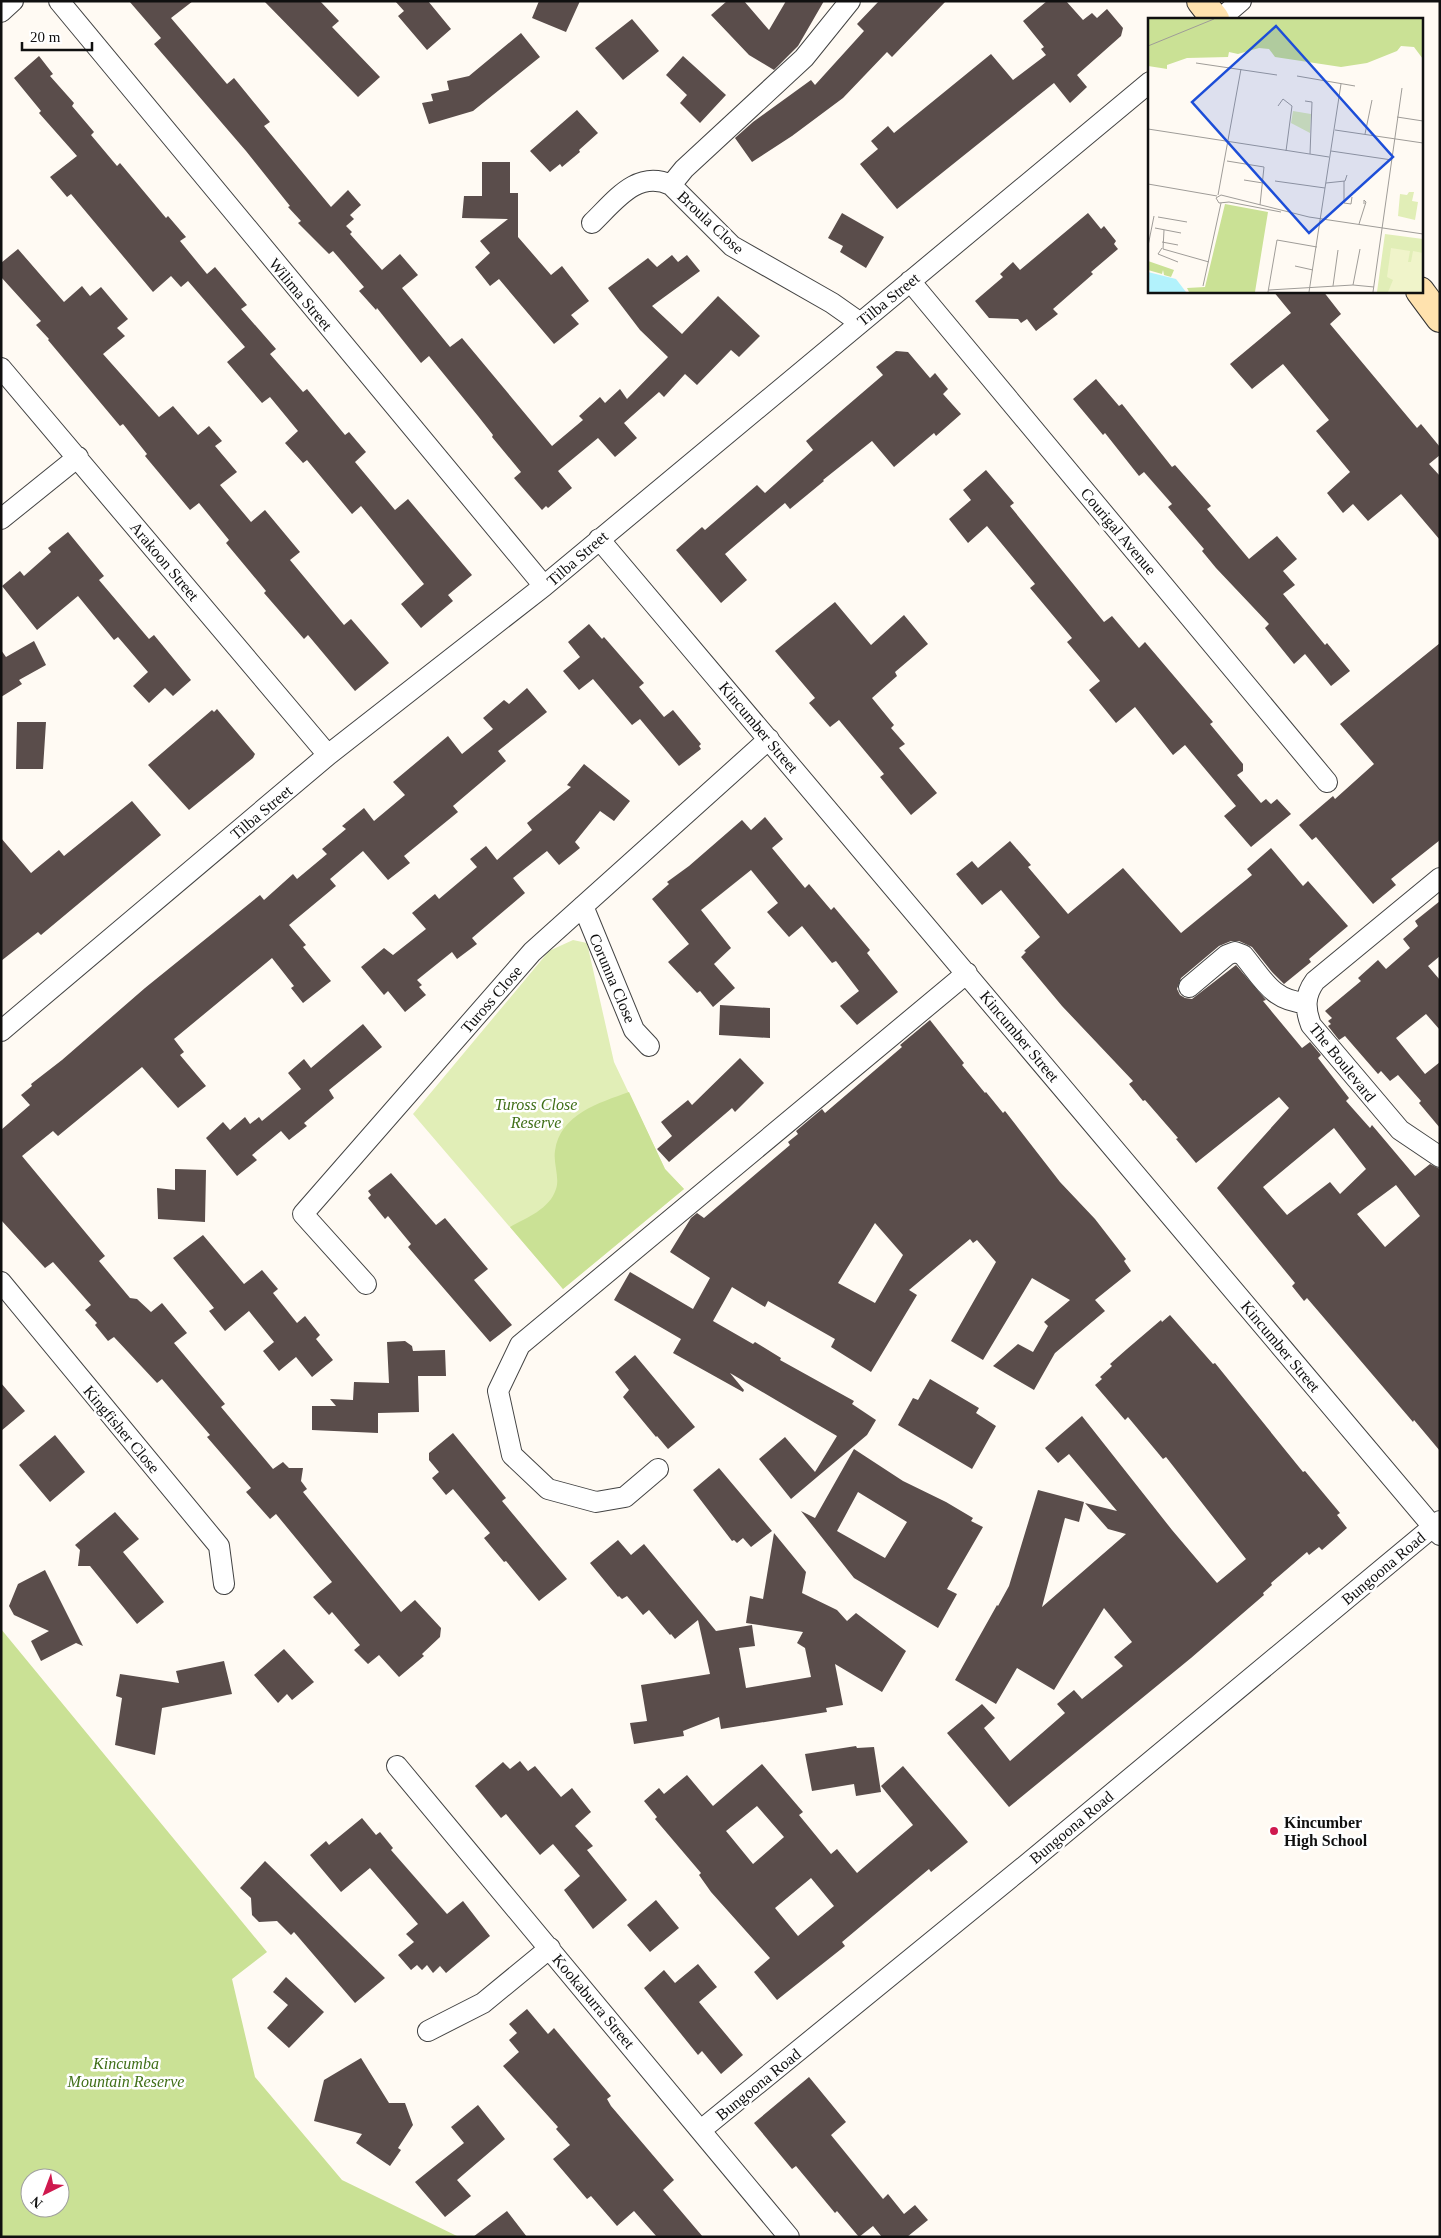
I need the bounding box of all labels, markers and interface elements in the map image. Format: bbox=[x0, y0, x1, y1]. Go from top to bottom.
inset map bbox=[1148, 18, 1424, 292]
scale bar bbox=[22, 20, 92, 52]
text: 20 m bbox=[30, 29, 61, 45]
street label: Broula Close bbox=[674, 188, 747, 257]
street label: Wilima Street bbox=[266, 255, 336, 334]
street label: Tilba Street bbox=[854, 269, 923, 329]
street label: Courigal Avenue bbox=[1077, 485, 1160, 579]
street label: Arakoon Street bbox=[127, 519, 203, 604]
street label: Tilba Street bbox=[544, 527, 611, 589]
street label: Kincumber Street bbox=[716, 678, 802, 777]
street label: Tilba Street bbox=[227, 782, 296, 843]
street label: Corunna Close bbox=[586, 931, 639, 1025]
street label: Tuross Close bbox=[458, 962, 525, 1036]
street label: Kincumber Street bbox=[977, 987, 1063, 1086]
street label: The Boulevard bbox=[1306, 1020, 1379, 1105]
park label: Tuross Close Reserve bbox=[495, 1096, 577, 1131]
street label: Kincumber Street bbox=[1238, 1297, 1324, 1396]
street label: Kingfisher Close bbox=[79, 1382, 163, 1477]
street label: Bungoona Road bbox=[1338, 1529, 1429, 1609]
street label: Bungoona Road bbox=[1026, 1788, 1117, 1868]
place label: Kincumber High School bbox=[1284, 1814, 1368, 1850]
marker: Kincumber High School bbox=[1268, 1825, 1280, 1837]
street label: Kookaburra Street bbox=[549, 1951, 638, 2052]
street label: Bungoona Road bbox=[713, 2045, 805, 2124]
park label: Kincumba Mountain Reserve bbox=[67, 2055, 184, 2090]
north arrow bbox=[20, 2168, 70, 2218]
text: N bbox=[28, 2193, 45, 2211]

